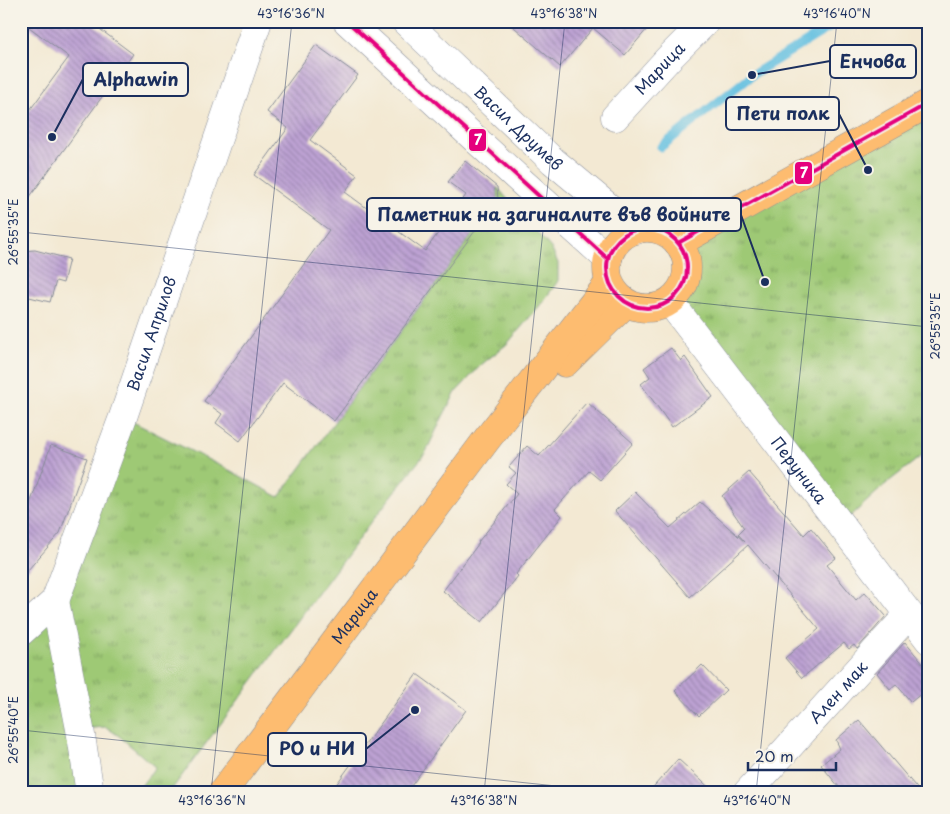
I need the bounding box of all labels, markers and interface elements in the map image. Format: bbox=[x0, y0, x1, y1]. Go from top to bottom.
text: 43°16'36"N bbox=[257, 4, 325, 22]
text: 43°16'38"N bbox=[531, 4, 597, 22]
text: 43°16'40"N bbox=[803, 4, 871, 22]
street label: Марица bbox=[628, 36, 690, 99]
callout: Енчова bbox=[830, 45, 916, 78]
text: Енчова bbox=[840, 47, 906, 74]
callout: Alphawin bbox=[83, 63, 188, 96]
text: Alphawin bbox=[92, 65, 179, 92]
street label: Васил Друмев bbox=[469, 80, 568, 175]
callout: Пети полк bbox=[726, 97, 839, 130]
text: Пети полк bbox=[737, 99, 830, 126]
line badge: 7 bbox=[468, 128, 487, 152]
text: 7 bbox=[474, 129, 483, 150]
line badge: 7 bbox=[794, 161, 813, 185]
text: 7 bbox=[800, 162, 809, 183]
text: 26°55'35"E bbox=[4, 198, 22, 266]
callout: Паметник на загиналите във войните bbox=[367, 198, 741, 231]
text: Паметник на загиналите във войните bbox=[377, 200, 731, 227]
street label: Васил Априлов bbox=[120, 273, 181, 394]
text: 26°55'35"E bbox=[926, 292, 944, 360]
street label: Перуника bbox=[766, 431, 833, 508]
street label: Марица bbox=[325, 583, 383, 648]
street label: Ален мак bbox=[803, 654, 873, 728]
text: 26°55'40"E bbox=[4, 696, 22, 764]
callout: РО и НИ bbox=[268, 733, 366, 766]
text: РО и НИ bbox=[279, 734, 355, 761]
scale bar bbox=[748, 739, 835, 771]
text: 20 m bbox=[755, 744, 794, 767]
text: 43°16'36"N bbox=[178, 791, 246, 809]
text: 43°16'38"N bbox=[451, 791, 517, 809]
text: 43°16'40"N bbox=[723, 791, 791, 809]

